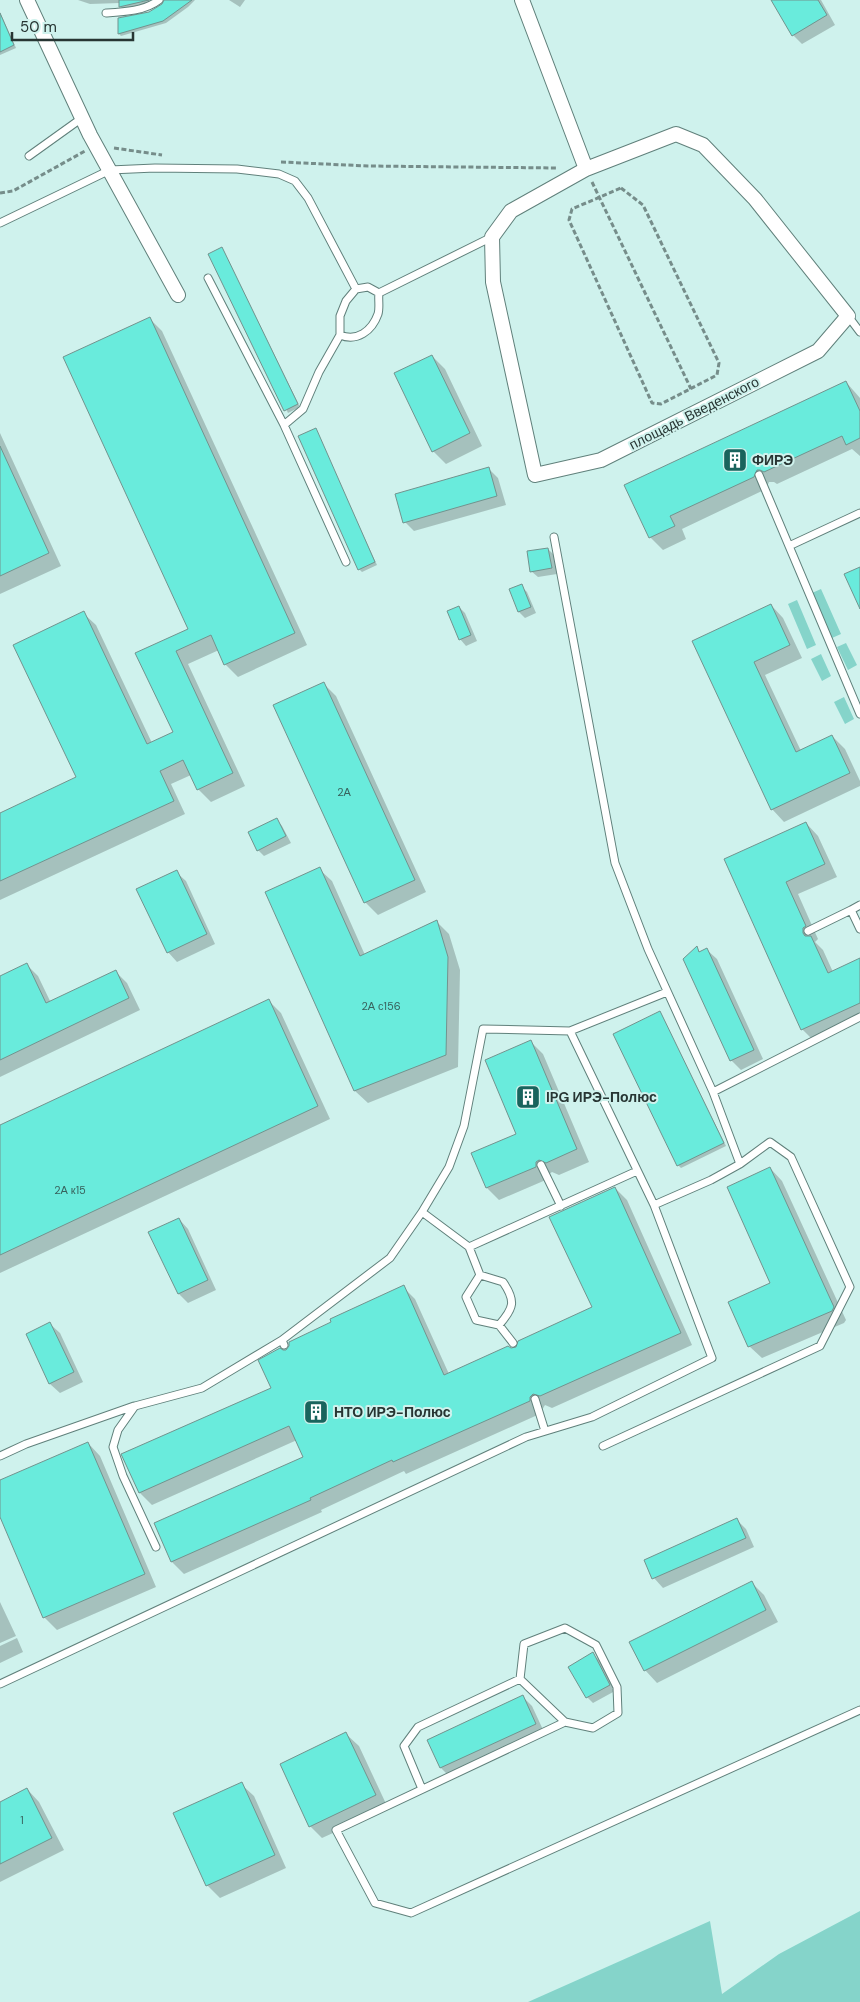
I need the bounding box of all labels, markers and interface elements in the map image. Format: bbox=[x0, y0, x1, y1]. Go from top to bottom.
scale bar bbox=[12, 10, 134, 42]
text: 50 m bbox=[20, 17, 57, 37]
street label: площадь Введенского bbox=[626, 372, 762, 454]
building icon: ФИРЭ bbox=[722, 447, 748, 473]
place label: ФИРЭ bbox=[752, 451, 793, 469]
house number: 2А bbox=[337, 785, 351, 799]
house number: 2А с156 bbox=[361, 999, 401, 1013]
building icon: IPG ИРЭ-Полюс bbox=[515, 1084, 541, 1110]
place label: IPG ИРЭ-Полюс bbox=[546, 1088, 657, 1106]
house number: 2А к15 bbox=[54, 1183, 86, 1197]
building icon: НТО ИРЭ-Полюс bbox=[303, 1399, 329, 1425]
place label: НТО ИРЭ-Полюс bbox=[334, 1403, 451, 1421]
house number: 1 bbox=[20, 1813, 24, 1827]

